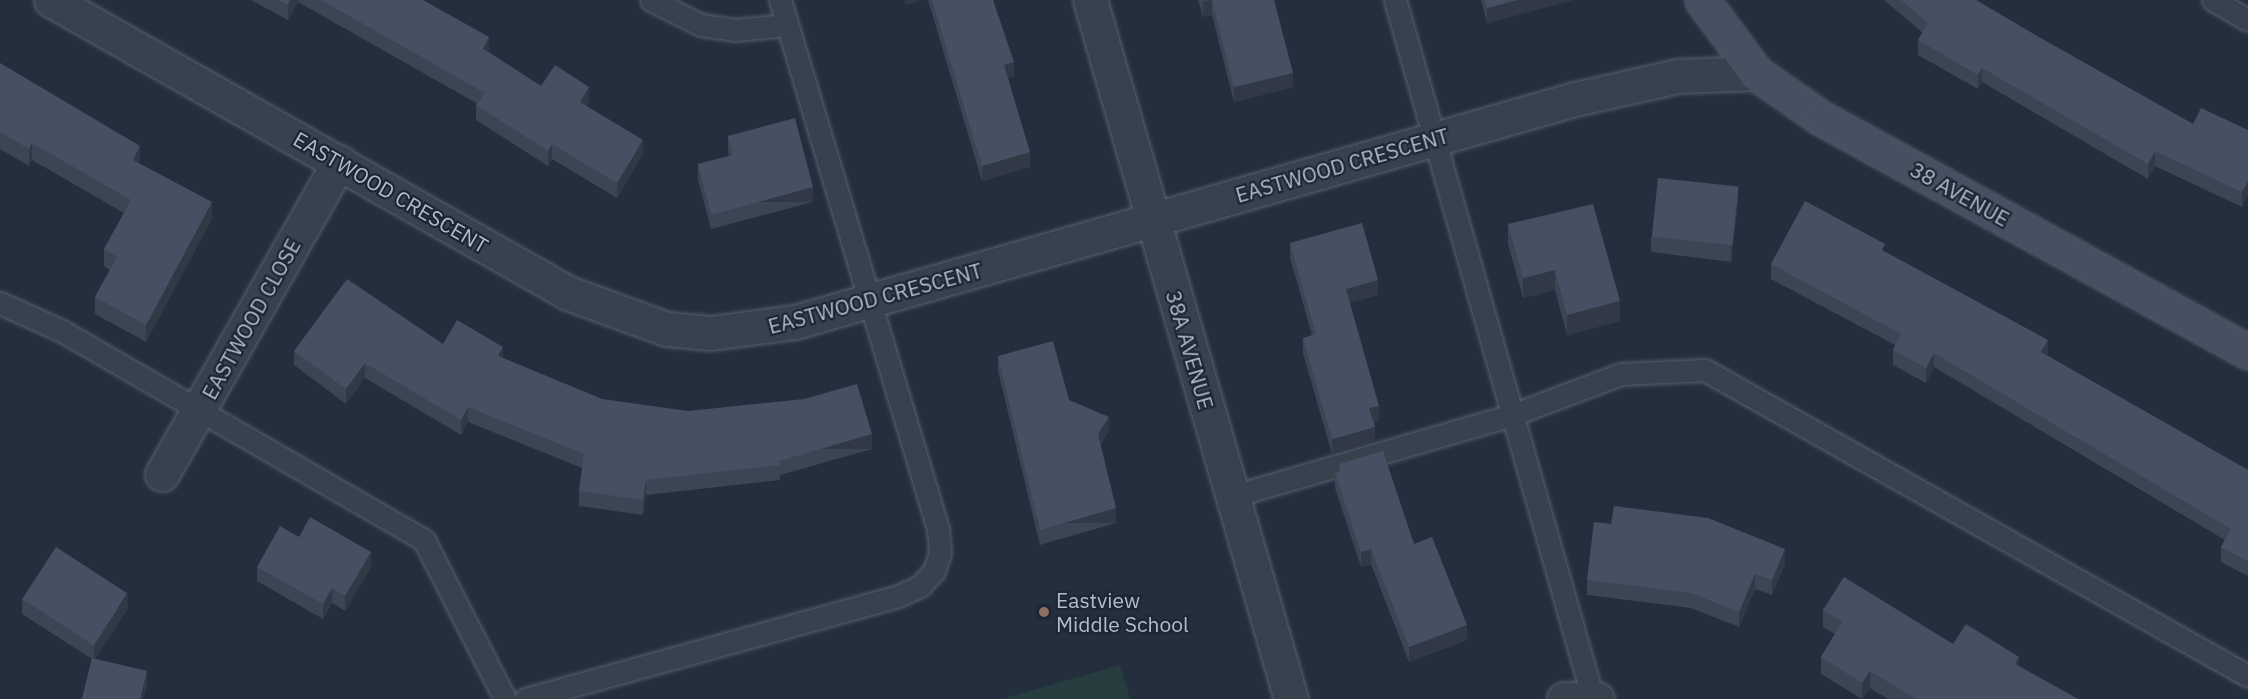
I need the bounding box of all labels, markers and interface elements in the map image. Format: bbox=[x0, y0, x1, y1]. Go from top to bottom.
street label: EASTWOOD CRESCENT bbox=[1233, 122, 1451, 208]
street label: EASTWOOD CRESCENT bbox=[289, 126, 493, 258]
street label: 38 AVENUE bbox=[1906, 157, 2014, 231]
street label: EASTWOOD CLOSE bbox=[196, 234, 306, 404]
street label: EASTWOOD CRESCENT bbox=[765, 257, 985, 339]
street label: 38A AVENUE bbox=[1161, 288, 1219, 412]
place label: Eastview Middle School bbox=[1056, 587, 1189, 637]
marker: Eastview Middle School bbox=[1037, 605, 1051, 619]

